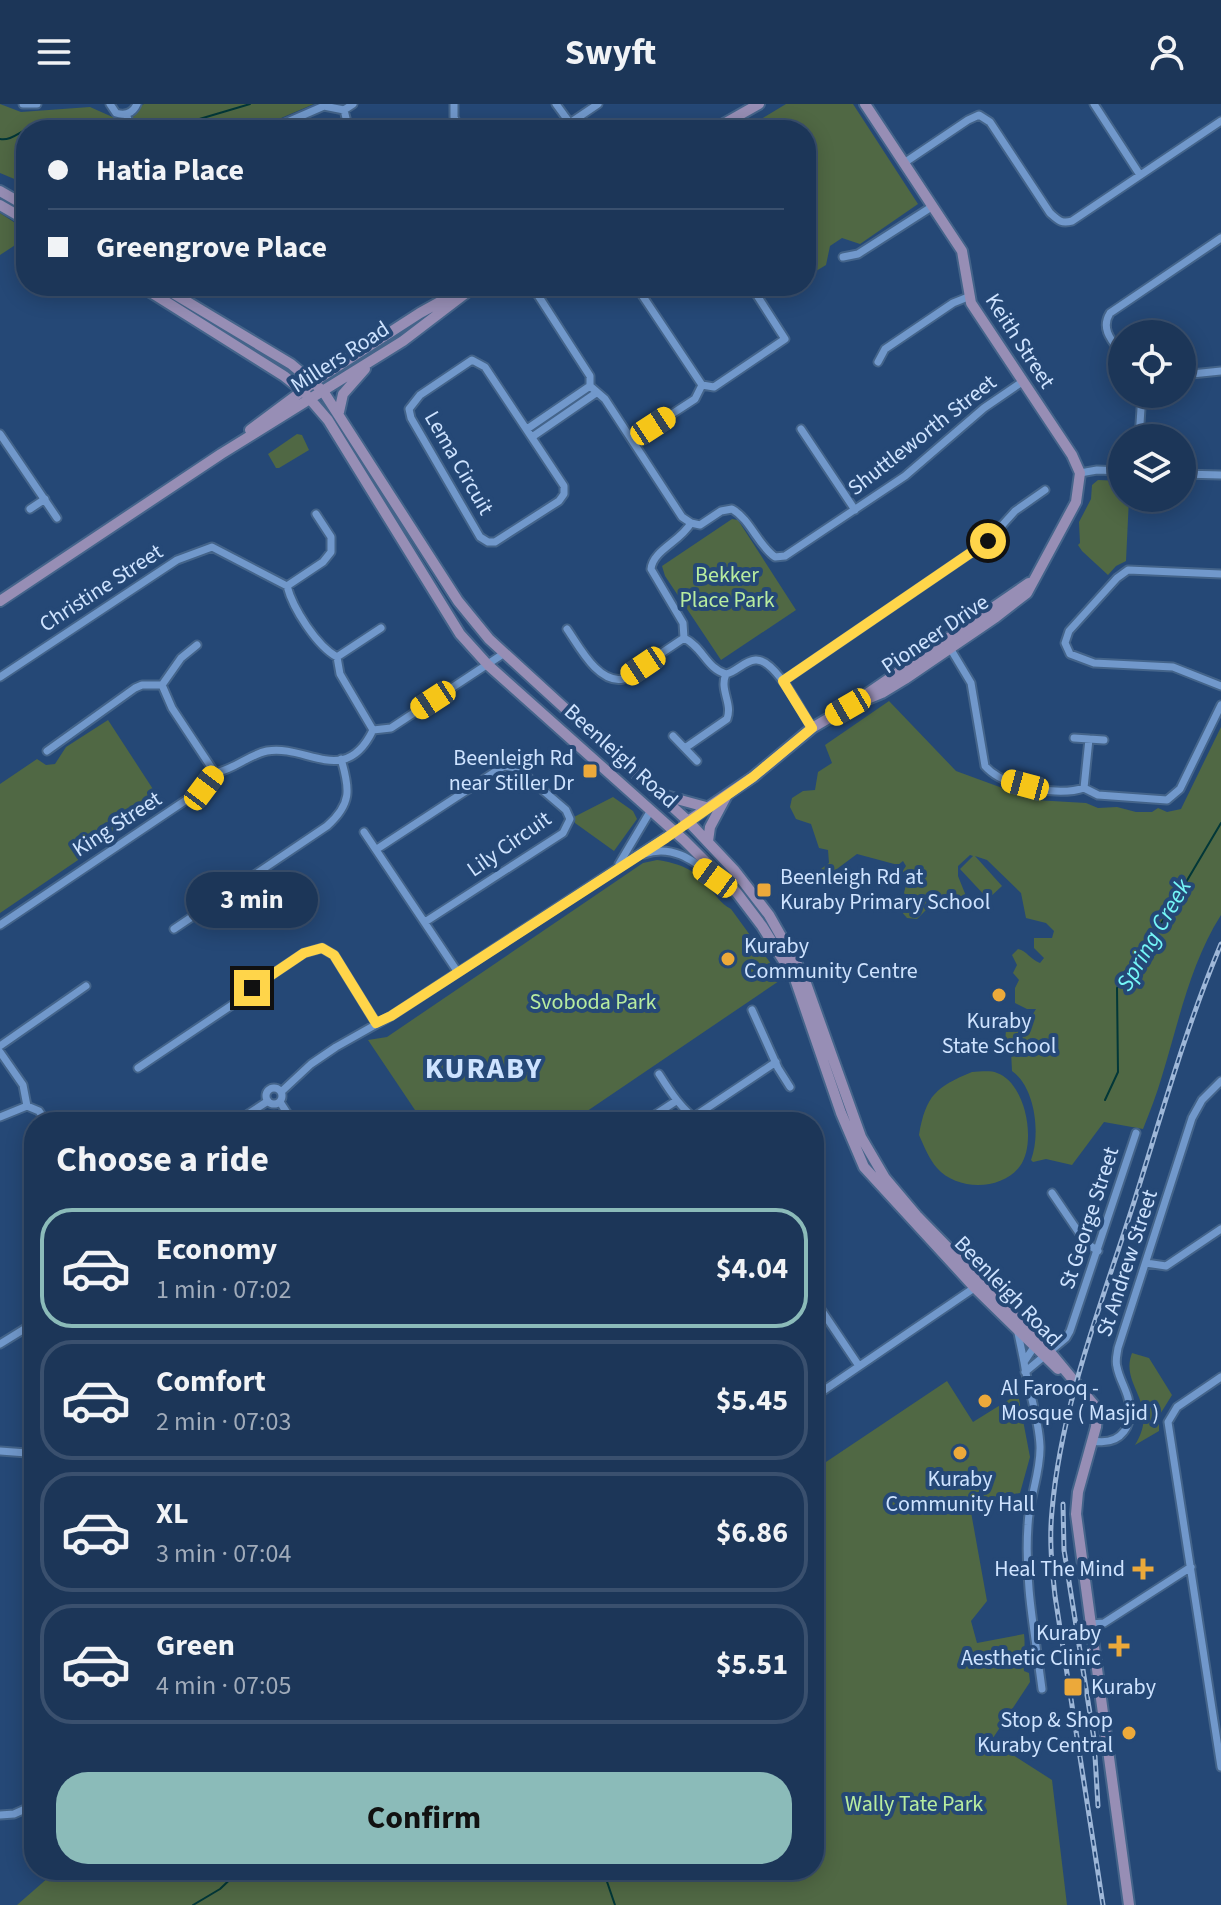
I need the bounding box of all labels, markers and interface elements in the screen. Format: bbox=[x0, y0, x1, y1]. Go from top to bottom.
text: Swyft bbox=[565, 27, 656, 78]
icon: menu bbox=[32, 30, 76, 74]
icon: person bbox=[1145, 30, 1189, 74]
text: Hatia Place bbox=[96, 149, 244, 192]
text: Greengrove Place bbox=[96, 226, 327, 269]
street label: Keith Street bbox=[977, 287, 1063, 395]
street label: Millers Road bbox=[284, 313, 396, 401]
map controls bbox=[1108, 320, 1196, 512]
button: locate bbox=[1108, 320, 1196, 408]
street label: Shuttleworth Street bbox=[841, 366, 1004, 503]
car bbox=[626, 403, 680, 449]
street label: Lema Circuit bbox=[416, 405, 502, 521]
button: layers bbox=[1108, 424, 1196, 512]
route start bbox=[970, 523, 1006, 559]
street label: Christine Street bbox=[33, 536, 170, 640]
park label: Bekker Place Park bbox=[679, 559, 775, 616]
street label: Pioneer Drive bbox=[875, 586, 995, 682]
car bbox=[616, 643, 670, 689]
car bbox=[406, 677, 460, 723]
car bbox=[821, 685, 875, 729]
street label: Beenleigh Road bbox=[557, 696, 685, 816]
place label: Beenleigh Rd near Stiller Dr bbox=[449, 742, 574, 799]
car bbox=[180, 762, 228, 814]
marker: Beenleigh Rd near Stiller Dr bbox=[581, 762, 599, 780]
car bbox=[999, 767, 1051, 803]
street label: King Street bbox=[66, 783, 168, 865]
street label: Lily Circuit bbox=[460, 803, 558, 885]
car bbox=[689, 854, 741, 902]
place label: Beenleigh Rd at Kuraby Primary School bbox=[780, 861, 990, 918]
callout: 3 min bbox=[186, 872, 318, 928]
water label: Spring Creek bbox=[1108, 872, 1201, 998]
text: 3 min bbox=[220, 881, 284, 918]
marker: Beenleigh Rd at Kuraby Primary School bbox=[755, 881, 773, 899]
place label: Kuraby Community Centre bbox=[744, 930, 918, 987]
marker: Kuraby Community Centre bbox=[719, 950, 737, 968]
route end bbox=[234, 970, 270, 1006]
park label: Svoboda Park bbox=[530, 986, 656, 1018]
marker: Kuraby State School bbox=[990, 986, 1008, 1004]
place label: Kuraby State School bbox=[942, 1005, 1056, 1062]
district label: KURABY bbox=[425, 1047, 543, 1090]
text: Choose a ride bbox=[56, 1134, 269, 1185]
street label: St George Street bbox=[1051, 1142, 1127, 1293]
street label: St Andrew Street bbox=[1088, 1185, 1166, 1341]
text: Economy bbox=[156, 1228, 277, 1271]
street label: Beenleigh Road bbox=[947, 1228, 1069, 1354]
icon: car bbox=[60, 1232, 132, 1304]
text: $4.04 bbox=[716, 1247, 788, 1290]
text: 1 min · 07:02 bbox=[156, 1271, 291, 1308]
text: Comfort bbox=[156, 1360, 266, 1403]
icon: car bbox=[60, 1364, 132, 1436]
place label: Al Farooq - Mosque ( Masjid ) bbox=[1001, 1372, 1159, 1429]
text: $5.45 bbox=[716, 1379, 788, 1422]
marker: Al Farooq - Mosque ( Masjid ) bbox=[976, 1392, 994, 1410]
text: 2 min · 07:03 bbox=[156, 1403, 291, 1440]
marker: Kuraby Community Hall bbox=[951, 1444, 969, 1462]
place label: Kuraby Community Hall bbox=[885, 1463, 1035, 1520]
text: XL bbox=[156, 1492, 189, 1535]
icon: car bbox=[60, 1496, 132, 1568]
text: $6.86 bbox=[716, 1511, 788, 1554]
text: 3 min · 07:04 bbox=[156, 1535, 291, 1572]
place label: Heal The Mind bbox=[994, 1553, 1125, 1585]
marker: Heal The Mind bbox=[1132, 1558, 1154, 1580]
place label: Kuraby Aesthetic Clinic bbox=[961, 1617, 1102, 1674]
text: Green bbox=[156, 1624, 235, 1667]
icon: car bbox=[60, 1628, 132, 1700]
marker: Kuraby Aesthetic Clinic bbox=[1108, 1635, 1130, 1657]
text: $5.51 bbox=[716, 1643, 788, 1686]
text: 4 min · 07:05 bbox=[156, 1667, 291, 1704]
place label: Kuraby bbox=[1091, 1671, 1157, 1703]
marker: Kuraby bbox=[1062, 1676, 1084, 1698]
place label: Stop & Shop Kuraby Central bbox=[977, 1704, 1113, 1761]
marker: Stop & Shop Kuraby Central bbox=[1120, 1724, 1138, 1742]
button: Confirm bbox=[56, 1772, 792, 1864]
park label: Wally Tate Park bbox=[845, 1788, 983, 1820]

